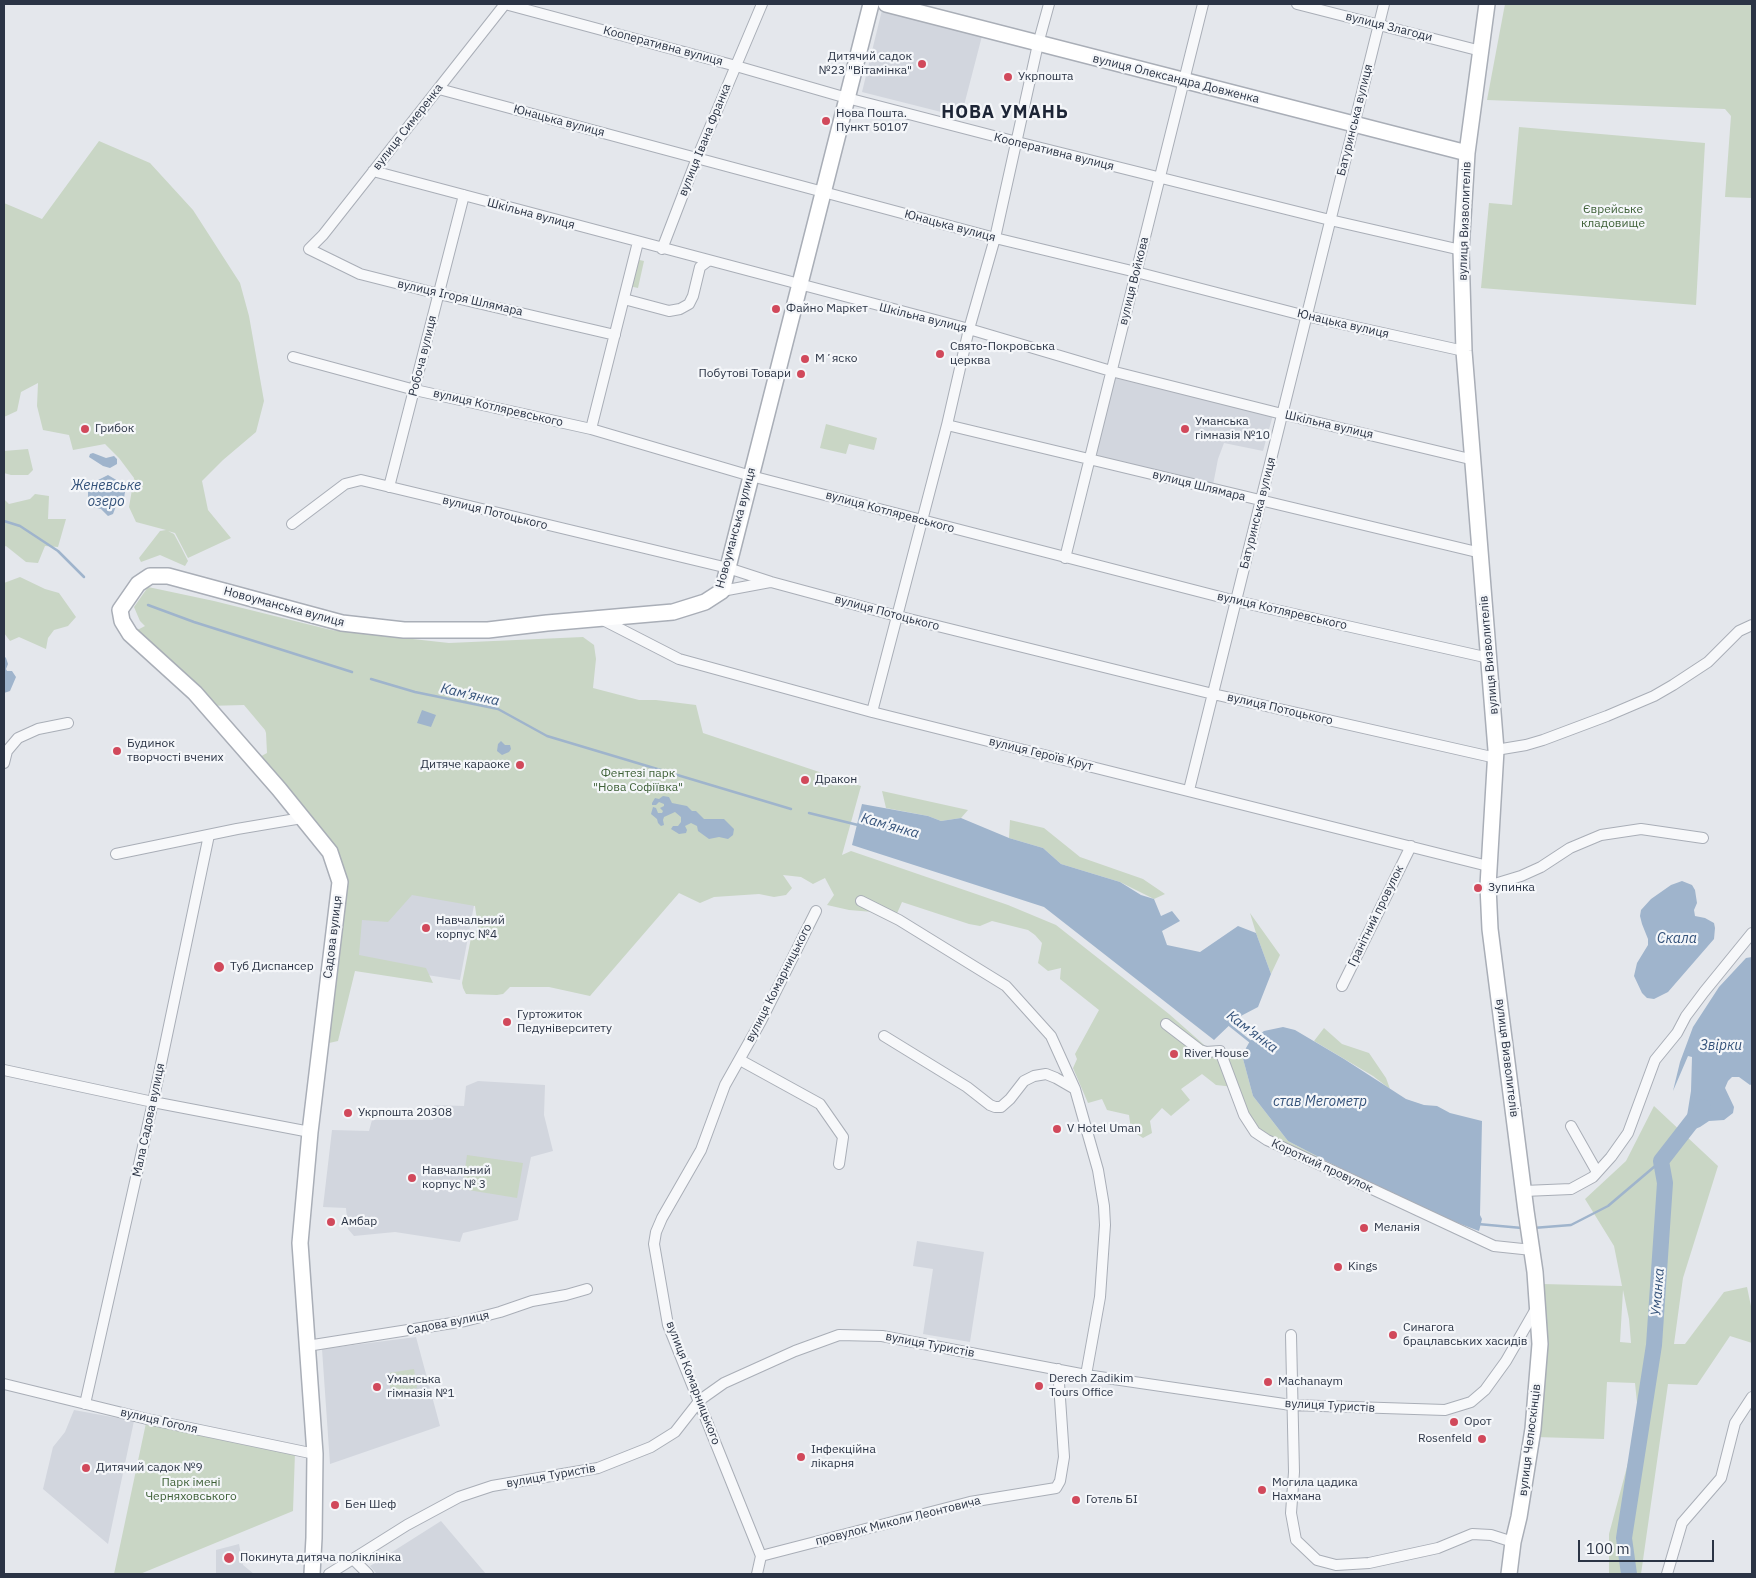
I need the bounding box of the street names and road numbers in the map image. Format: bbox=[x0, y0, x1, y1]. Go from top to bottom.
street label: вулиця Злагоди bbox=[1344, 9, 1434, 45]
street label: Кооперативна вулиця bbox=[602, 23, 724, 69]
street label: вулиця Олександра Довженка bbox=[1091, 51, 1261, 107]
street label: Батуринська вулиця bbox=[1334, 63, 1376, 177]
street label: вулиця Симеренка bbox=[370, 81, 446, 173]
street label: вулиця Івана Франка bbox=[676, 82, 734, 198]
street label: Юнацька вулиця bbox=[512, 102, 606, 140]
street label: Кооперативна вулиця bbox=[992, 130, 1116, 174]
street label: вулиця Визволителів bbox=[1456, 161, 1474, 281]
street label: Шкільна вулиця bbox=[486, 195, 576, 233]
street label: Юнацька вулиця bbox=[903, 207, 997, 245]
street label: вулиця Войкова bbox=[1116, 235, 1152, 327]
street label: вулиця Ігоря Шлямара bbox=[396, 277, 524, 319]
street label: Шкільна вулиця bbox=[877, 300, 969, 336]
street label: Юнацька вулиця bbox=[1296, 306, 1390, 342]
street label: Робоча вулиця bbox=[406, 314, 440, 398]
street label: вулиця Котляревського bbox=[432, 386, 564, 430]
street label: Шкільна вулиця bbox=[1283, 408, 1375, 442]
street label: Батуринська вулиця bbox=[1237, 456, 1279, 570]
street label: Новоуманська вулиця bbox=[713, 466, 759, 590]
street label: вулиця Шлямара bbox=[1151, 467, 1247, 505]
street label: вулиця Котляревського bbox=[824, 488, 956, 536]
street label: вулиця Потоцького bbox=[441, 493, 549, 533]
street label: Новоуманська вулиця bbox=[222, 584, 346, 630]
street label: вулиця Котляревського bbox=[1216, 589, 1348, 633]
street label: вулиця Потоцького bbox=[833, 592, 941, 634]
street label: вулиця Визволителів bbox=[1477, 595, 1501, 715]
street label: вулиця Потоцького bbox=[1226, 690, 1334, 728]
street label: вулиця Героїв Крут bbox=[987, 734, 1095, 774]
street label: Гранітний провулок bbox=[1345, 863, 1407, 969]
street label: Садова вулиця bbox=[321, 895, 345, 979]
street label: вулиця Комарницького bbox=[743, 921, 815, 1045]
street label: вулиця Визволителів bbox=[1493, 998, 1521, 1118]
street label: Мала Садова вулиця bbox=[130, 1062, 168, 1178]
street label: Короткий провулок bbox=[1269, 1136, 1375, 1196]
street label: Садова вулиця bbox=[406, 1308, 490, 1338]
street label: вулиця Комарницького bbox=[663, 1319, 723, 1447]
street label: вулиця Туристів bbox=[884, 1329, 976, 1361]
street label: вулиця Челюскінців bbox=[1516, 1383, 1544, 1497]
street label: вулиця Туристів bbox=[1284, 1396, 1376, 1416]
street label: вулиця Гоголя bbox=[119, 1405, 199, 1437]
street label: вулиця Туристів bbox=[505, 1461, 597, 1491]
street label: провулок Миколи Леонтовича bbox=[814, 1493, 982, 1549]

